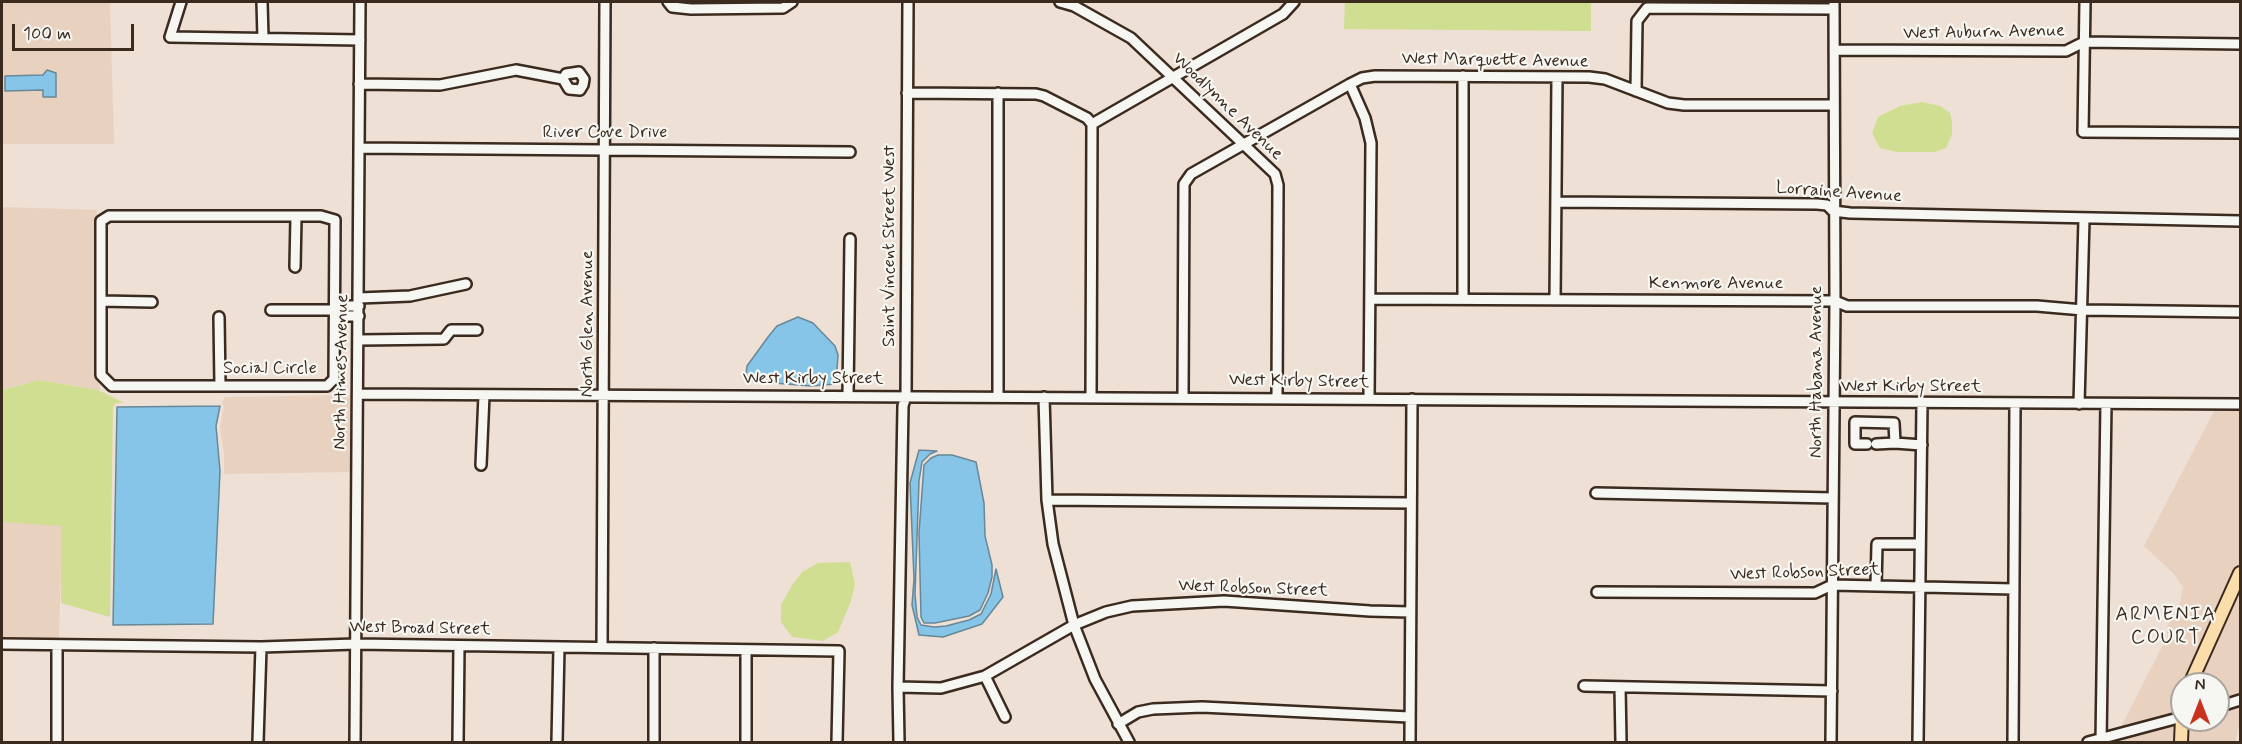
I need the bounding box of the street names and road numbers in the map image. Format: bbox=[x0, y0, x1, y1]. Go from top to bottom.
street label: West Auburn Avenue bbox=[1903, 21, 2065, 45]
street label: Woodlynne Avenue bbox=[1167, 49, 1287, 165]
street label: West Marquette Avenue bbox=[1401, 49, 1589, 73]
street label: River Cove Drive bbox=[543, 122, 667, 144]
street label: Saint Vincent Street West bbox=[879, 145, 901, 347]
street label: Lorraine Avenue bbox=[1775, 178, 1903, 208]
street label: North Glen Avenue bbox=[577, 250, 599, 398]
street label: Kenmore Avenue bbox=[1649, 273, 1783, 295]
street label: North Habana Avenue bbox=[1806, 286, 1828, 458]
street label: North Himes Avenue bbox=[330, 294, 354, 450]
street label: Social Circle bbox=[223, 358, 317, 380]
street label: West Kirby Street bbox=[743, 368, 883, 390]
street label: West Kirby Street bbox=[1229, 370, 1369, 394]
street label: West Kirby Street bbox=[1841, 376, 1981, 398]
street label: West Robson Street bbox=[1730, 560, 1880, 586]
street label: West Robson Street bbox=[1178, 576, 1328, 602]
street label: West Broad Street bbox=[349, 617, 491, 641]

